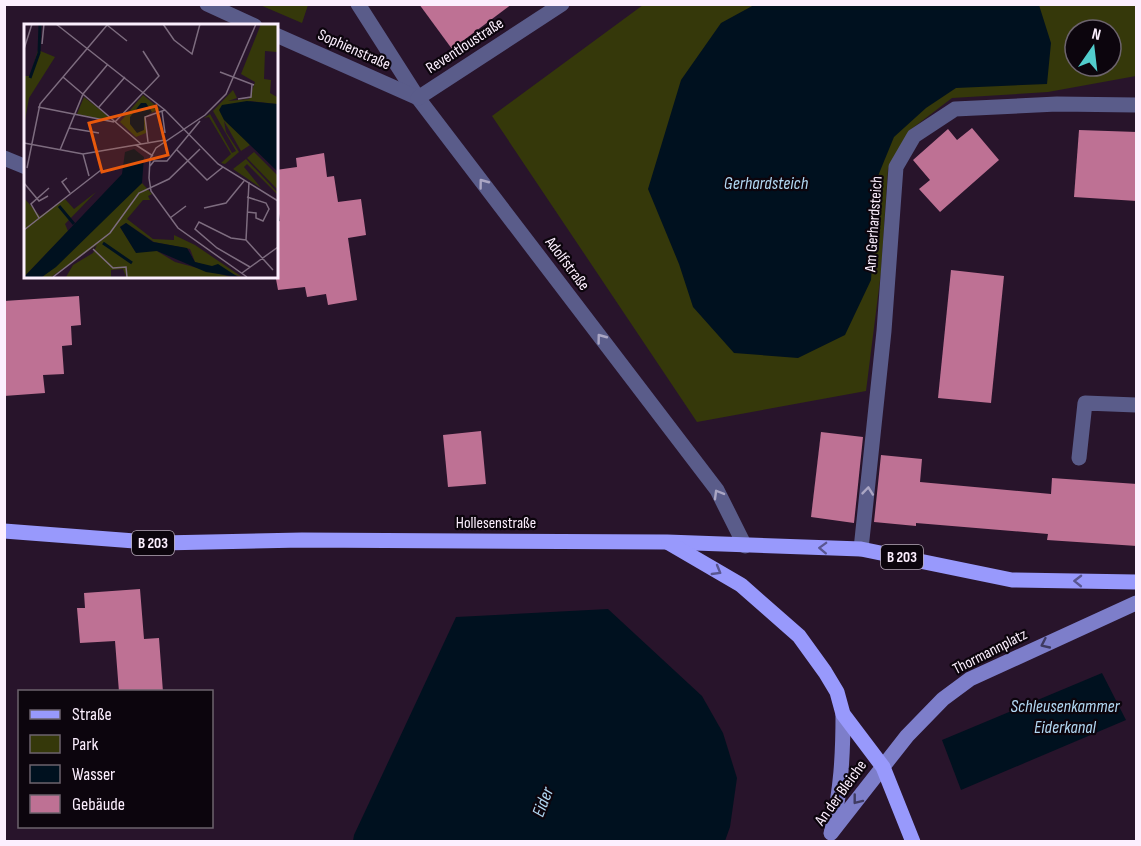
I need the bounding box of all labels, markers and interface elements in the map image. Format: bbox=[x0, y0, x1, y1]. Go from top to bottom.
street label: Reventloustraße bbox=[423, 14, 507, 78]
north arrow bbox=[1063, 18, 1123, 78]
inset map bbox=[24, 24, 278, 278]
text: N bbox=[1090, 25, 1103, 45]
street label: Sophienstraße bbox=[315, 26, 393, 74]
water label: Gerhardsteich bbox=[724, 173, 809, 194]
street label: Am Gerhardsteich bbox=[861, 175, 887, 274]
one-way arrow bbox=[479, 178, 490, 189]
street label: Adolfstraße bbox=[540, 233, 593, 294]
one-way arrow bbox=[597, 334, 608, 345]
one-way arrow bbox=[861, 486, 874, 495]
one-way arrow bbox=[714, 490, 725, 500]
street label: Hollesenstraße bbox=[456, 514, 536, 533]
road number: B 203 bbox=[132, 531, 174, 555]
one-way arrow bbox=[819, 542, 828, 554]
road number: B 203 bbox=[881, 545, 923, 569]
one-way arrow bbox=[711, 564, 721, 575]
one-way arrow bbox=[1074, 575, 1083, 587]
street label: Thormannplatz bbox=[950, 625, 1031, 679]
one-way arrow bbox=[1041, 637, 1052, 649]
legend bbox=[18, 690, 213, 828]
water label: Schleusenkammer Eiderkanal bbox=[1010, 696, 1120, 738]
text: Straße bbox=[72, 704, 112, 725]
text: Park bbox=[72, 734, 98, 755]
street label: An der Bleiche bbox=[810, 757, 871, 830]
text: Wasser bbox=[72, 764, 115, 785]
water label: Eider bbox=[528, 783, 559, 820]
one-way arrow bbox=[854, 793, 865, 804]
text: Gebäude bbox=[72, 794, 125, 815]

